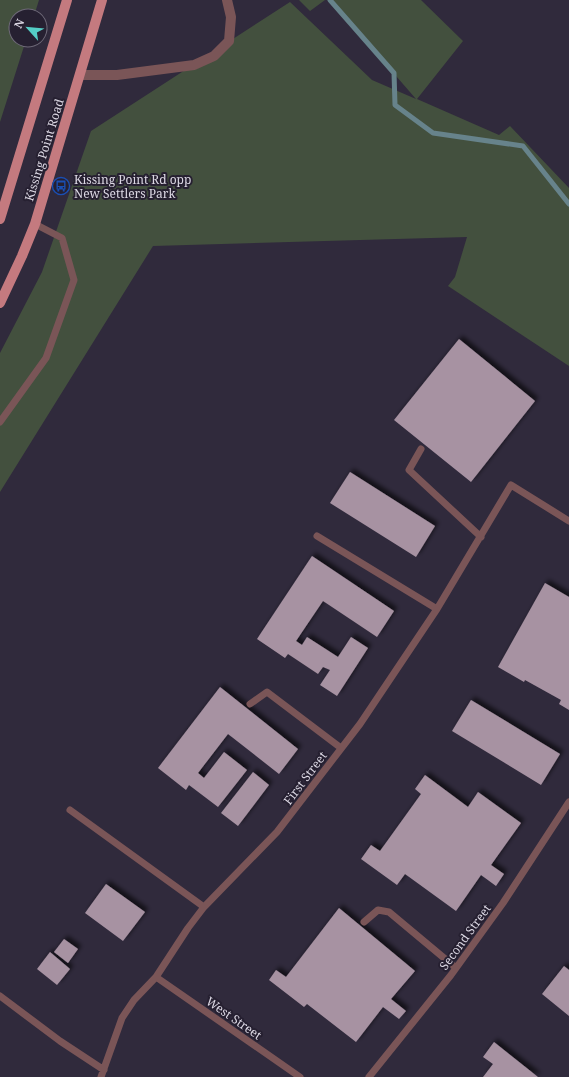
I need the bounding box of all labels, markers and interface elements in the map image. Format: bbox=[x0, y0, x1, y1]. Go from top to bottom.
north arrow bbox=[8, 8, 48, 48]
text: N bbox=[10, 16, 27, 31]
street label: Kissing Point Road bbox=[20, 96, 68, 203]
place label: Kissing Point Rd opp New Settlers Park bbox=[74, 171, 191, 202]
bus stop icon: Kissing Point Rd opp New Settlers Park bbox=[51, 176, 71, 196]
street label: First Street bbox=[279, 748, 331, 808]
street label: Second Street bbox=[435, 901, 495, 973]
street label: West Street bbox=[203, 993, 265, 1043]

